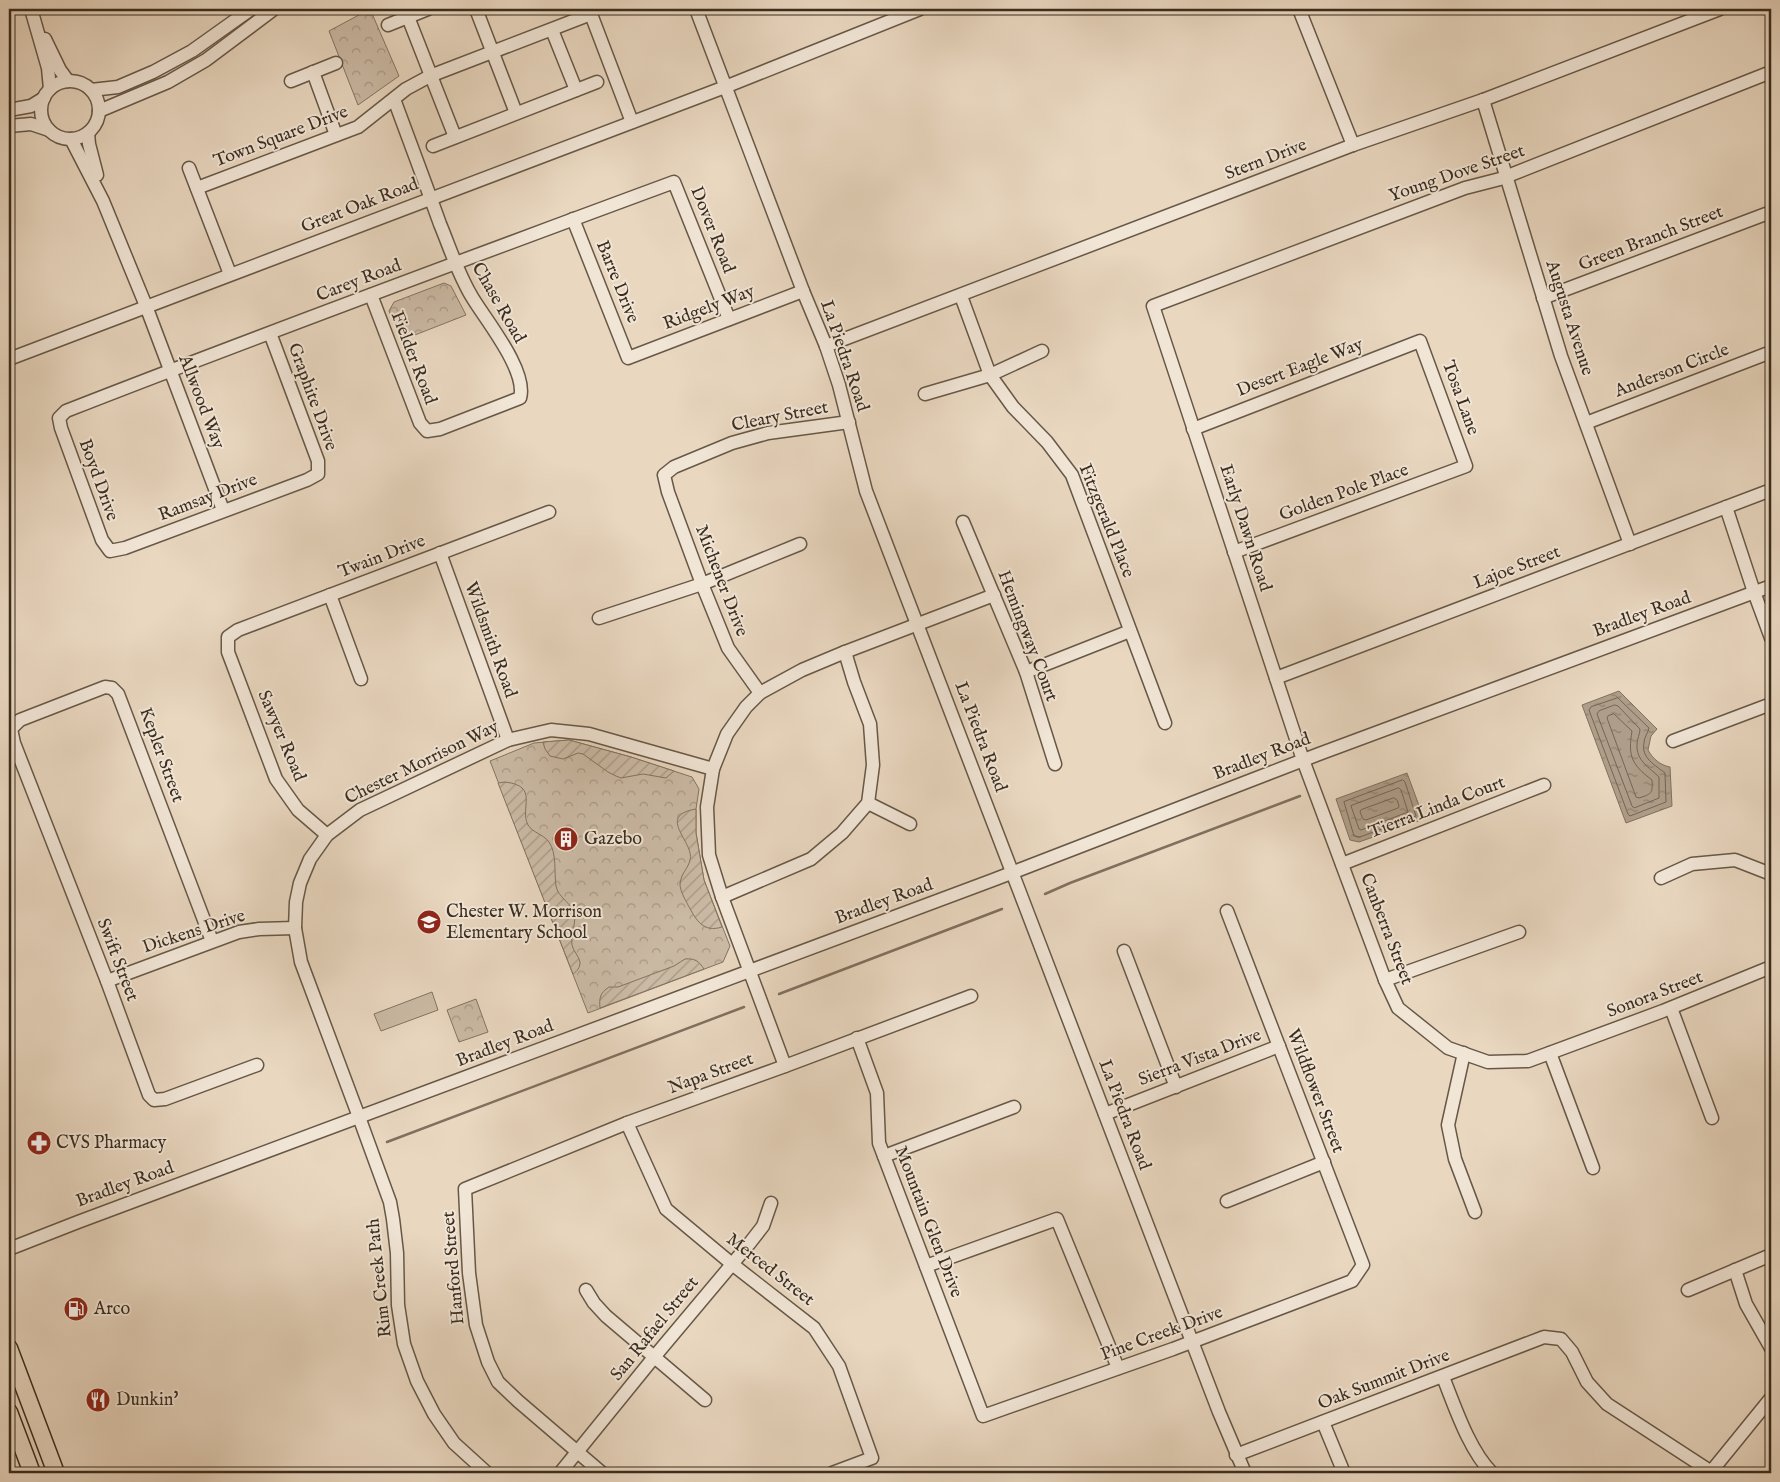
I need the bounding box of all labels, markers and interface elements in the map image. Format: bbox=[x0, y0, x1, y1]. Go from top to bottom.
street label: Town Square Drive bbox=[210, 101, 352, 173]
street label: Stern Drive bbox=[1222, 134, 1310, 186]
street label: Young Dove Street bbox=[1386, 140, 1528, 208]
street label: Great Oak Road bbox=[298, 173, 422, 239]
street label: Dover Road bbox=[684, 183, 740, 277]
street label: Green Branch Street bbox=[1576, 201, 1726, 277]
street label: Barre Drive bbox=[590, 237, 644, 327]
street label: Carey Road bbox=[313, 254, 405, 308]
street label: Augusta Avenue bbox=[1539, 257, 1598, 379]
street label: Chase Road bbox=[466, 259, 531, 348]
street label: Ridgely Way bbox=[660, 280, 758, 336]
street label: La Piedra Road bbox=[814, 297, 874, 415]
street label: Fielder Road bbox=[385, 308, 442, 408]
street label: Desert Eagle Way bbox=[1234, 333, 1367, 403]
street label: Anderson Circle bbox=[1611, 339, 1732, 404]
street label: Graphite Drive bbox=[282, 340, 342, 454]
street label: Allwood Way bbox=[172, 351, 229, 452]
street label: Tosa Lane bbox=[1436, 358, 1484, 438]
street label: Cleary Street bbox=[730, 396, 830, 438]
street label: Boyd Drive bbox=[73, 436, 123, 524]
street label: Golden Pole Place bbox=[1276, 459, 1412, 527]
street label: Fitzgerald Place bbox=[1073, 461, 1139, 581]
street label: Early Dawn Road bbox=[1214, 461, 1277, 595]
street label: Ramsay Drive bbox=[155, 469, 261, 527]
street label: Michener Drive bbox=[689, 522, 753, 640]
street label: Twain Drive bbox=[335, 530, 429, 584]
street label: Lajoe Street bbox=[1470, 541, 1564, 595]
street label: Hemingway Court bbox=[991, 567, 1063, 705]
street label: Wildsmith Road bbox=[458, 579, 522, 702]
street label: Bradley Road bbox=[1590, 587, 1694, 643]
street label: La Piedra Road bbox=[948, 678, 1012, 796]
street label: Sawyer Road bbox=[252, 687, 311, 785]
street label: Kepler Street bbox=[133, 704, 189, 806]
street label: Chester Morrison Way bbox=[341, 716, 503, 810]
street label: Bradley Road bbox=[1210, 728, 1314, 786]
street label: Tierra Linda Court bbox=[1366, 771, 1508, 845]
building icon: Gazebo bbox=[553, 826, 579, 852]
place label: Gazebo bbox=[584, 828, 642, 851]
street label: Canberra Street bbox=[1354, 870, 1418, 988]
street label: Bradley Road bbox=[832, 874, 936, 930]
place label: Chester W. Morrison Elementary School bbox=[446, 901, 602, 945]
street label: Dickens Drive bbox=[140, 905, 248, 959]
school or university icon: Chester W. Morrison Elementary School bbox=[416, 909, 442, 935]
street label: Swift Street bbox=[91, 915, 143, 1005]
street label: Sonora Street bbox=[1604, 966, 1706, 1024]
street label: Bradley Road bbox=[453, 1015, 557, 1073]
street label: Sierra Vista Drive bbox=[1135, 1024, 1265, 1092]
street label: Wildflower Street bbox=[1281, 1026, 1349, 1156]
street label: Napa Street bbox=[665, 1048, 757, 1100]
street label: La Piedra Road bbox=[1092, 1056, 1156, 1174]
pharmacy icon: CVS Pharmacy bbox=[26, 1130, 52, 1156]
place label: CVS Pharmacy bbox=[56, 1132, 167, 1155]
street label: Mountain Glen Drive bbox=[889, 1143, 967, 1301]
street label: Bradley Road bbox=[73, 1157, 177, 1213]
street label: Hanford Street bbox=[438, 1210, 470, 1326]
street label: Rim Creek Path bbox=[362, 1217, 398, 1339]
street label: Merced Street bbox=[721, 1228, 819, 1312]
street label: San Rafael Street bbox=[606, 1272, 704, 1386]
fuel station icon: Arco bbox=[63, 1296, 89, 1322]
place label: Arco bbox=[93, 1298, 130, 1321]
street label: Pine Creek Drive bbox=[1098, 1301, 1226, 1367]
street label: Oak Summit Drive bbox=[1315, 1344, 1453, 1416]
restaurant icon: Dunkin' bbox=[85, 1387, 111, 1413]
place label: Dunkin' bbox=[116, 1389, 178, 1412]

